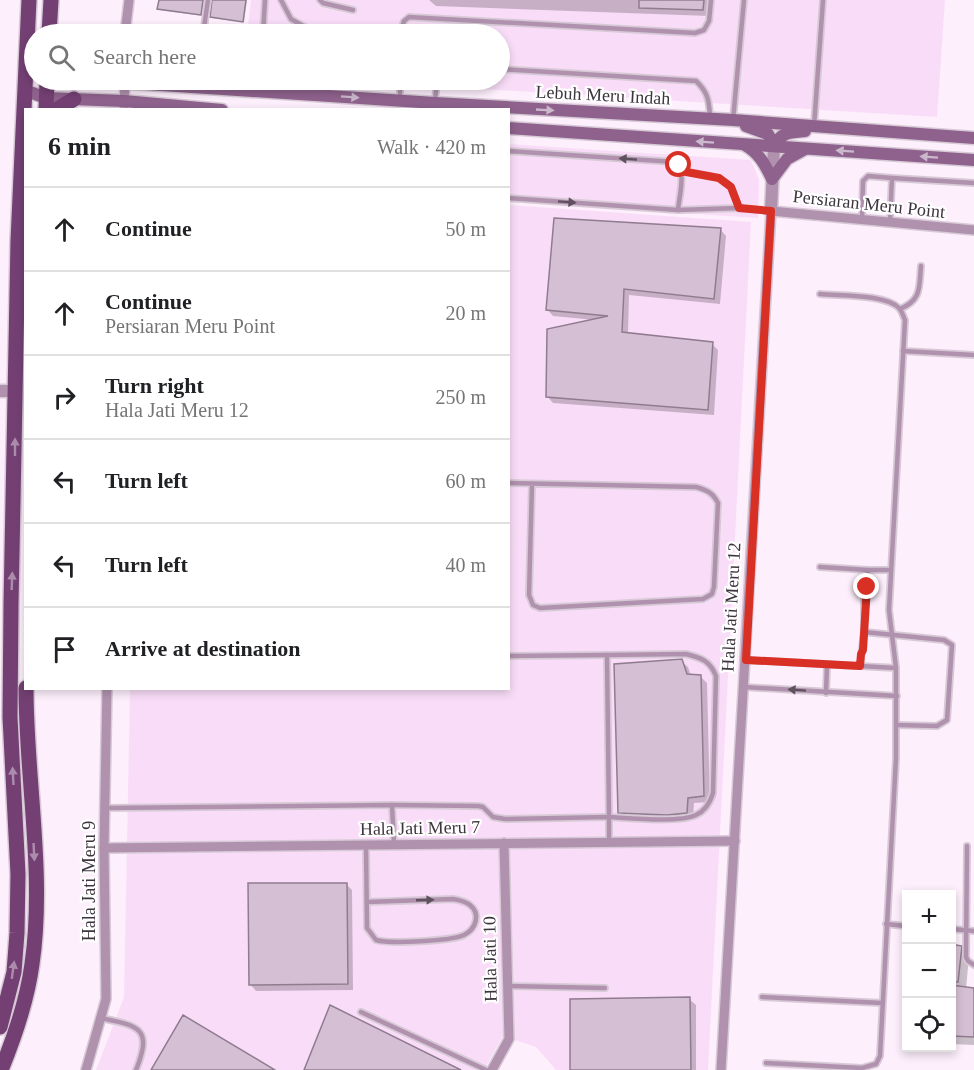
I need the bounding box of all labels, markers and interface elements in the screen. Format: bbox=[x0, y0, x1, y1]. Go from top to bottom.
search box bbox=[24, 24, 510, 90]
icon: search bbox=[45, 41, 78, 74]
text: Search here bbox=[93, 44, 196, 69]
street label: Lebuh Meru Indah bbox=[535, 81, 671, 109]
one-way arrow bbox=[341, 93, 360, 102]
one-way arrow bbox=[536, 105, 555, 114]
text: 6 min bbox=[48, 132, 111, 161]
text: Walk · 420 m bbox=[377, 136, 486, 158]
one-way arrow bbox=[696, 137, 715, 146]
one-way arrow bbox=[836, 146, 855, 156]
route start bbox=[665, 151, 691, 177]
one-way arrow bbox=[919, 152, 938, 161]
one-way arrow bbox=[619, 154, 638, 164]
street label: Persiaran Meru Point bbox=[792, 186, 946, 222]
one-way arrow bbox=[557, 198, 576, 207]
icon: ahead bbox=[48, 213, 81, 246]
text: Continue bbox=[105, 216, 192, 241]
text: 50 m bbox=[445, 218, 486, 240]
text: Continue bbox=[105, 289, 192, 314]
icon: ahead bbox=[48, 297, 81, 330]
text: 20 m bbox=[445, 302, 486, 324]
text: Persiaran Meru Point bbox=[105, 315, 275, 337]
text: Turn right bbox=[105, 373, 204, 398]
icon: right bbox=[48, 381, 81, 414]
text: 250 m bbox=[435, 386, 486, 408]
text: Hala Jati Meru 12 bbox=[105, 399, 249, 421]
one-way arrow bbox=[10, 437, 19, 456]
icon: left bbox=[48, 465, 81, 498]
text: Turn left bbox=[105, 468, 188, 493]
text: 60 m bbox=[445, 470, 486, 492]
street label: Hala Jati Meru 12 bbox=[718, 542, 744, 672]
icon: left bbox=[48, 549, 81, 582]
text: Turn left bbox=[105, 552, 188, 577]
text: 40 m bbox=[445, 554, 486, 576]
one-way arrow bbox=[7, 571, 16, 590]
route end bbox=[853, 573, 879, 599]
icon: arrive bbox=[48, 633, 81, 666]
text: Arrive at destination bbox=[105, 636, 301, 661]
one-way arrow bbox=[787, 686, 806, 695]
one-way arrow bbox=[9, 766, 18, 785]
street label: Hala Jati Meru 7 bbox=[360, 817, 480, 839]
street label: Hala Jati Meru 9 bbox=[79, 821, 99, 941]
one-way arrow bbox=[30, 842, 39, 861]
map controls bbox=[902, 890, 956, 1052]
button: + bbox=[902, 890, 956, 944]
one-way arrow bbox=[416, 895, 435, 904]
street label: Hala Jati 10 bbox=[479, 916, 501, 1002]
button: − bbox=[902, 944, 956, 998]
one-way arrow bbox=[9, 961, 18, 980]
button: locate bbox=[902, 998, 956, 1052]

